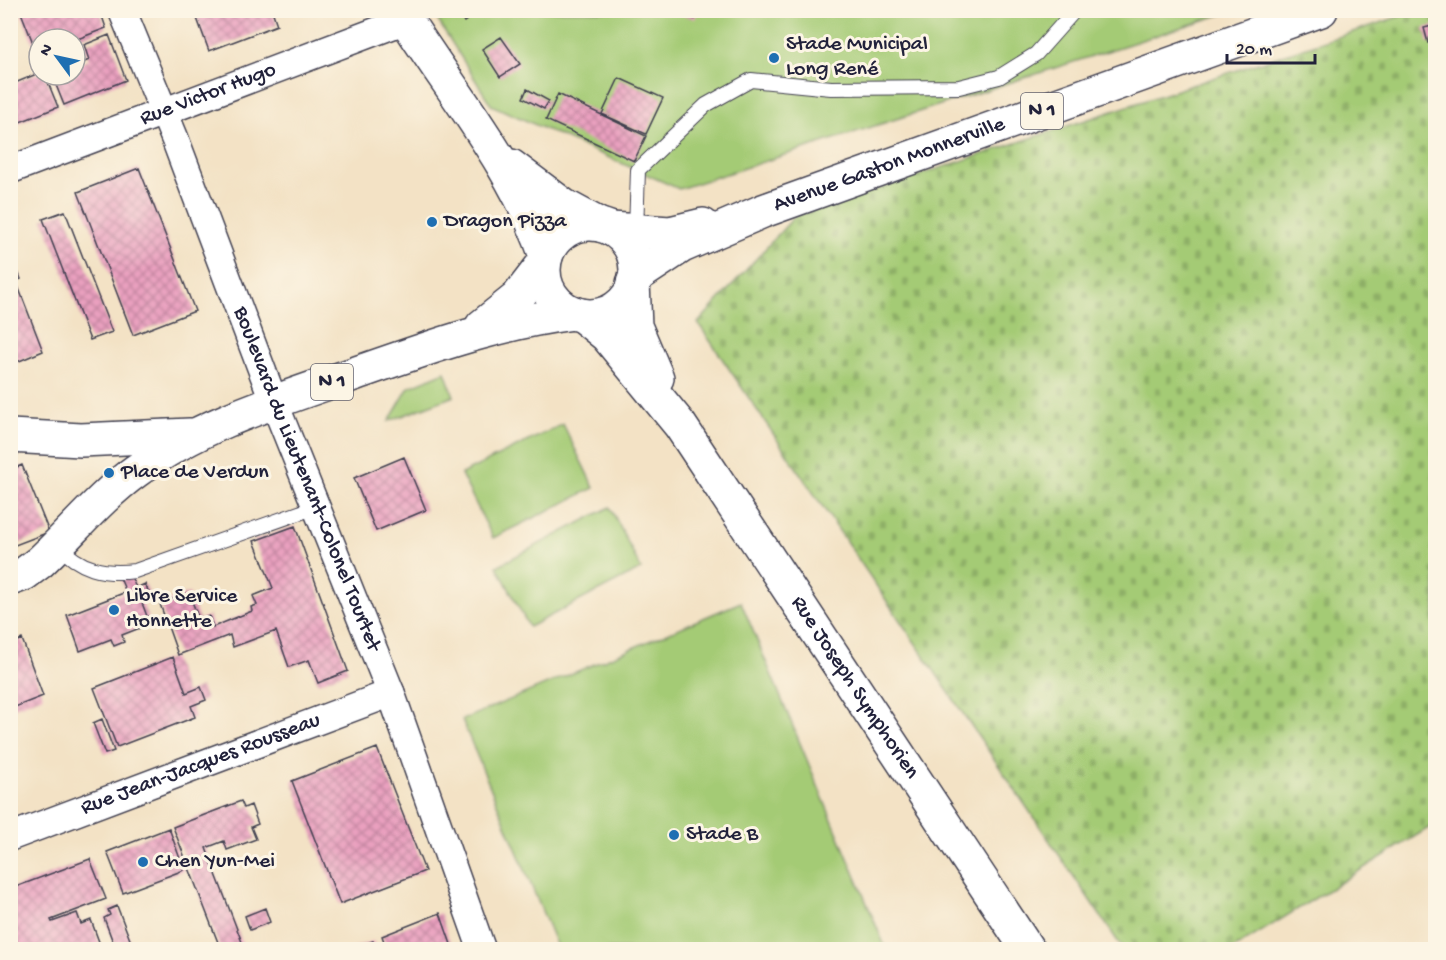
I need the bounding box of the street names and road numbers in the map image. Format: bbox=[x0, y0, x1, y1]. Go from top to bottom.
street label: Rue Victor Hugo bbox=[137, 57, 280, 132]
road number: N 1 bbox=[1021, 93, 1063, 129]
street label: Avenue Gaston Monnerville bbox=[770, 112, 1009, 219]
street label: Boulevard du Lieutenant-Colonel Tourtet bbox=[226, 302, 387, 657]
road number: N 1 bbox=[311, 364, 353, 400]
street label: Rue Joseph Symphorien bbox=[784, 592, 925, 785]
street label: Rue Jean-Jacques Rousseau bbox=[77, 708, 324, 822]

